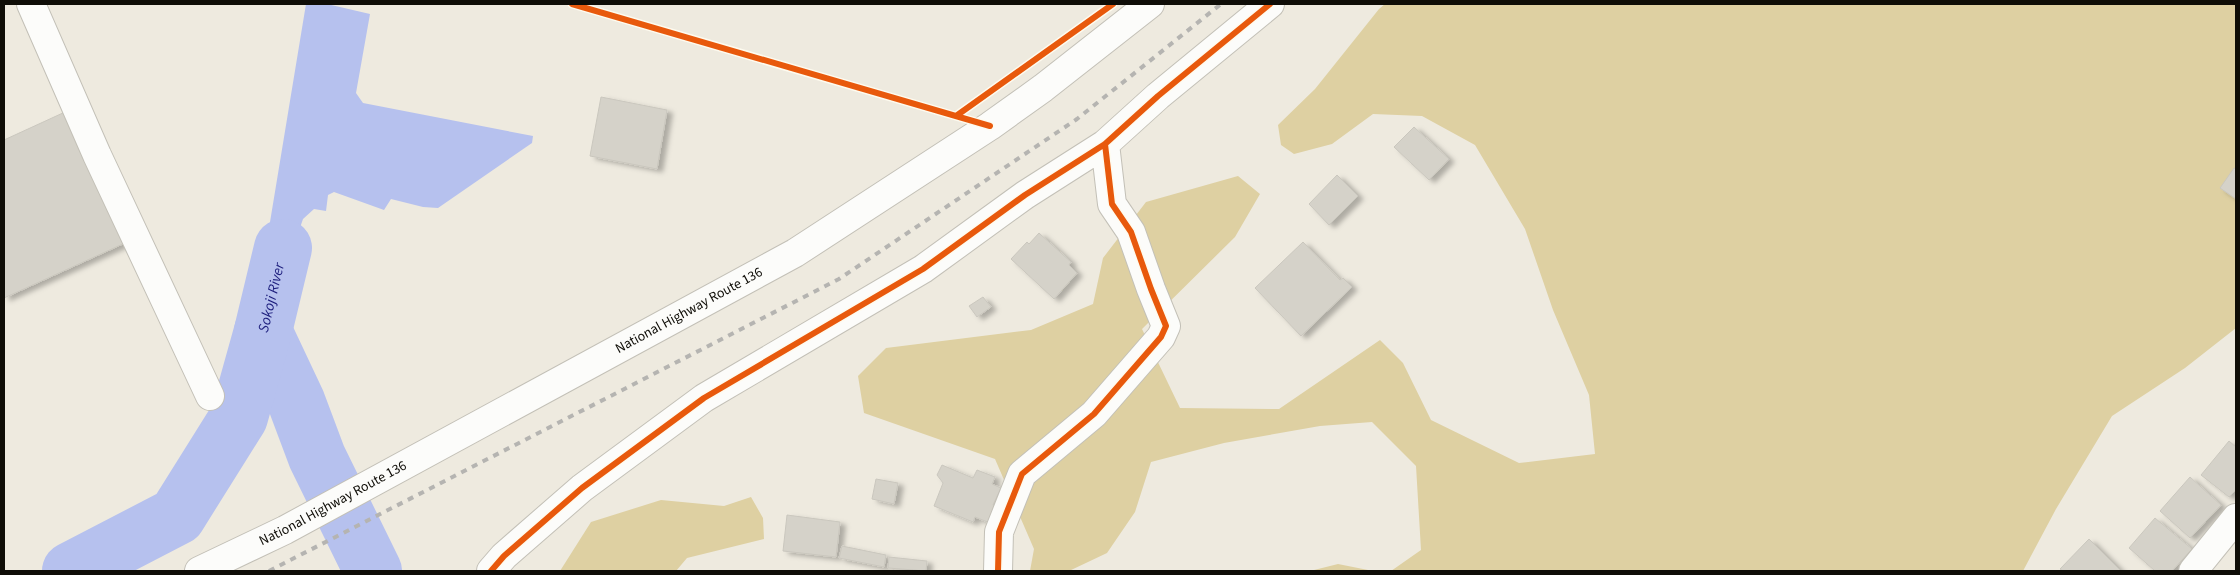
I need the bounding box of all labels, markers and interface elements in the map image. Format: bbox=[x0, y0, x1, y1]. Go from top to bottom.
water label: Sokoji River bbox=[253, 260, 290, 334]
street label: National Highway Route 136 bbox=[612, 262, 766, 359]
street label: National Highway Route 136 bbox=[256, 456, 410, 551]

